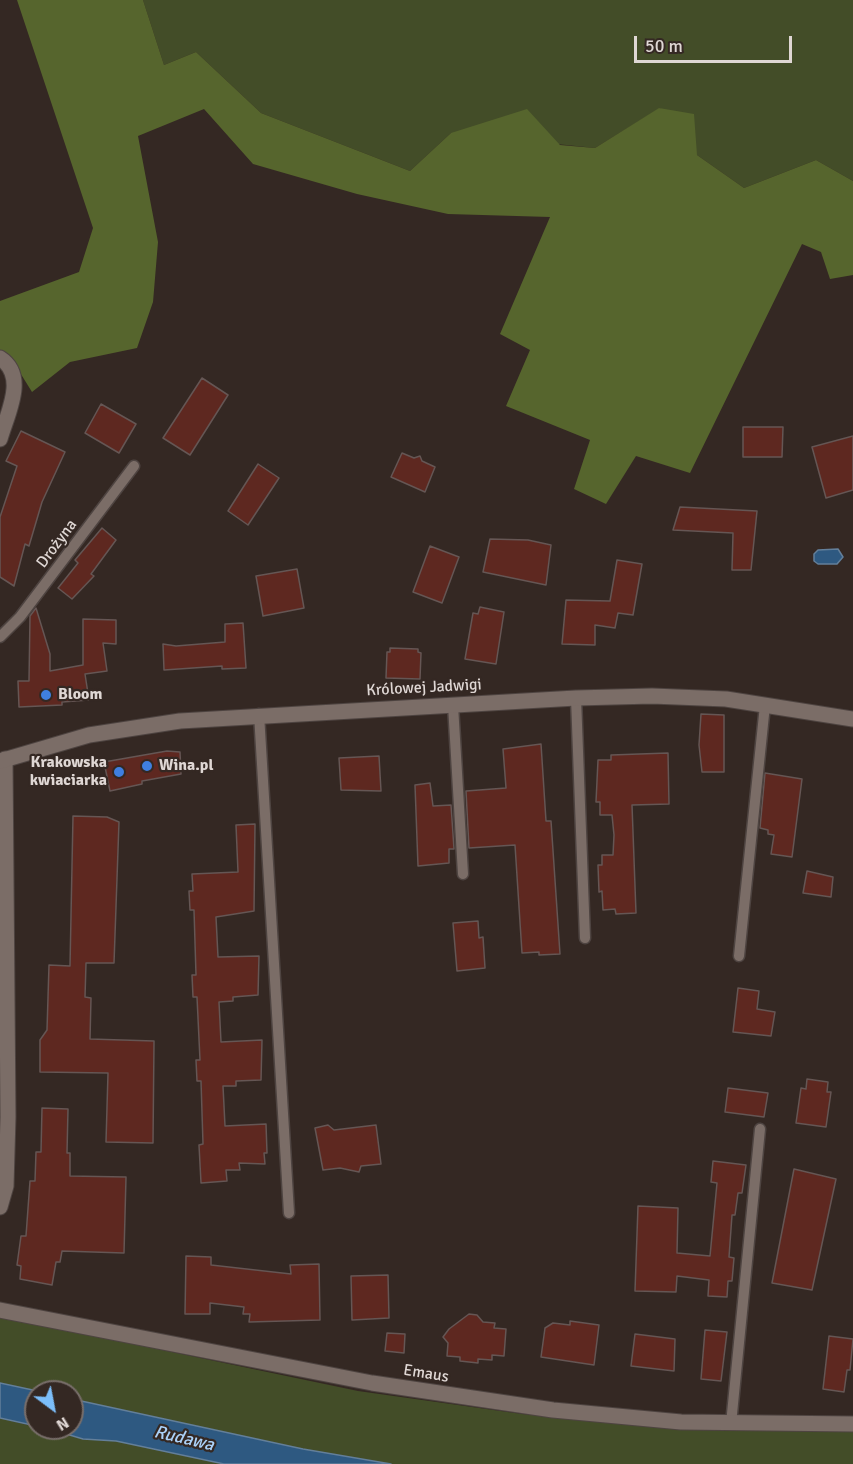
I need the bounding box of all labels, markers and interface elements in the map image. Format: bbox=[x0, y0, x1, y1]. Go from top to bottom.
scale bar bbox=[637, 24, 794, 62]
text: 50 m bbox=[645, 35, 683, 57]
street label: Drożyna bbox=[33, 516, 81, 572]
street label: Królowej Jadwigi bbox=[366, 675, 482, 701]
place label: Bloom bbox=[58, 685, 102, 705]
marker: Bloom bbox=[39, 688, 53, 702]
place label: Krakowska kwiaciarka bbox=[30, 753, 107, 791]
place label: Wina.pl bbox=[159, 756, 213, 776]
marker: Wina.pl bbox=[140, 759, 154, 773]
marker: Krakowska kwiaciarka bbox=[112, 765, 126, 779]
street label: Emaus bbox=[402, 1361, 450, 1387]
north arrow bbox=[24, 1380, 84, 1440]
text: N bbox=[52, 1412, 73, 1435]
water label: Rudawa bbox=[152, 1422, 216, 1456]

